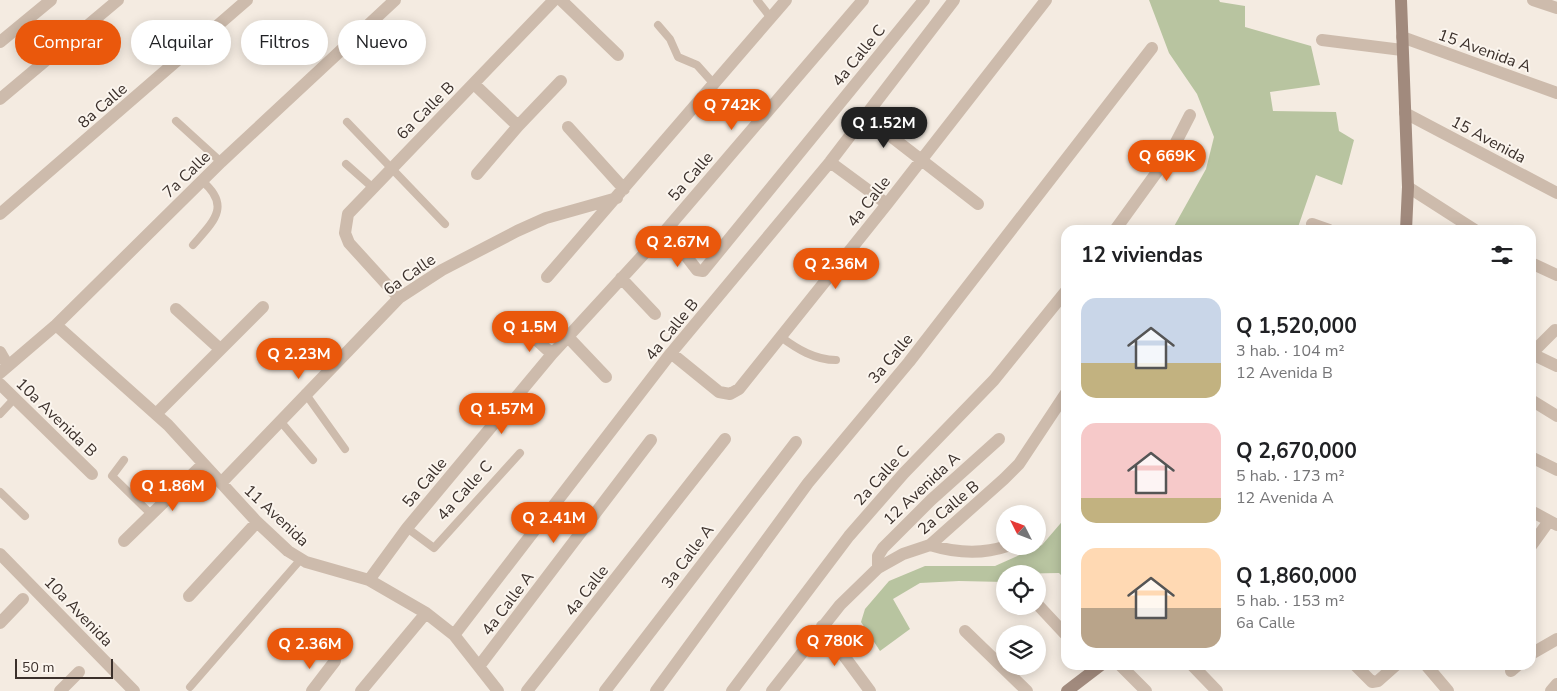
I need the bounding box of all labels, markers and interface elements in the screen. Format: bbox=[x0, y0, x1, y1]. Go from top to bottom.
chip: Comprar bbox=[15, 20, 121, 65]
chip: Alquilar bbox=[131, 20, 231, 65]
chip: Filtros bbox=[241, 20, 328, 65]
chip: Nuevo bbox=[338, 20, 426, 65]
street label: 4a Calle C bbox=[827, 20, 891, 91]
street label: 15 Avenida A bbox=[1435, 24, 1535, 78]
street label: 6a Calle B bbox=[392, 77, 460, 145]
street label: 8a Calle bbox=[73, 78, 132, 133]
pin: Q 742K bbox=[691, 88, 773, 131]
text: Q 742K bbox=[704, 94, 760, 116]
pin: Q 1.52M bbox=[838, 106, 930, 149]
street label: 15 Avenida bbox=[1447, 111, 1530, 169]
text: Q 1.52M bbox=[852, 112, 916, 134]
pin: Q 669K bbox=[1126, 140, 1208, 182]
text: Q 669K bbox=[1139, 145, 1195, 167]
street label: 7a Calle bbox=[158, 146, 216, 203]
street label: 5a Calle bbox=[663, 147, 718, 206]
street label: 4a Calle bbox=[842, 172, 896, 232]
pin: Q 2.67M bbox=[632, 226, 724, 268]
text: Q 2.67M bbox=[646, 231, 710, 253]
text: 12 viviendas bbox=[1081, 241, 1203, 269]
icon: filters bbox=[1488, 241, 1516, 269]
pin: Q 2.36M bbox=[790, 248, 882, 290]
street label: 6a Calle bbox=[379, 249, 440, 301]
text: Q 2.36M bbox=[804, 253, 868, 275]
street label: 4a Calle B bbox=[640, 294, 704, 365]
pin: Q 1.5M bbox=[489, 310, 571, 353]
text: Q 1,520,000 bbox=[1236, 312, 1357, 340]
text: Q 1.5M bbox=[503, 316, 557, 338]
icon: home bbox=[1121, 318, 1181, 378]
street label: 3a Calle bbox=[863, 329, 918, 388]
pin: Q 2.23M bbox=[253, 338, 345, 380]
text: 3 hab. · 104 m² bbox=[1236, 340, 1344, 362]
text: Q 2.23M bbox=[267, 343, 331, 365]
text: 12 Avenida B bbox=[1236, 362, 1333, 384]
street label: 10a Avenida B bbox=[11, 373, 102, 462]
pin: Q 1.57M bbox=[456, 392, 548, 435]
text: Q 1.57M bbox=[470, 398, 534, 420]
text: Q 2,670,000 bbox=[1236, 437, 1357, 465]
street label: 2a Calle C bbox=[849, 441, 915, 511]
icon: home bbox=[1121, 443, 1181, 503]
street label: 12 Avenida A bbox=[878, 447, 965, 530]
street label: 5a Calle bbox=[397, 453, 452, 512]
street label: 4a Calle C bbox=[432, 456, 498, 526]
text: 5 hab. · 173 m² bbox=[1236, 465, 1344, 487]
pin: Q 1.86M bbox=[127, 470, 219, 512]
text: Q 1.86M bbox=[141, 475, 205, 497]
street label: 2a Calle B bbox=[913, 476, 984, 540]
street label: 11 Avenida bbox=[239, 480, 314, 552]
text: 12 Avenida A bbox=[1236, 487, 1334, 509]
pin: Q 2.41M bbox=[508, 502, 600, 544]
north arrow bbox=[996, 505, 1046, 555]
map controls bbox=[996, 505, 1046, 675]
text: Q 2.41M bbox=[522, 507, 586, 529]
street label: 3a Calle A bbox=[656, 520, 719, 593]
street label: 4a Calle bbox=[560, 561, 614, 621]
text: Q 1,860,000 bbox=[1236, 562, 1357, 590]
button: locate bbox=[996, 565, 1046, 615]
street label: 4a Calle A bbox=[476, 567, 539, 640]
icon: home bbox=[1121, 568, 1181, 628]
street label: 10a Avenida bbox=[39, 572, 118, 652]
text: 5 hab. · 153 m² bbox=[1236, 590, 1344, 612]
text: 6a Calle bbox=[1236, 612, 1295, 634]
pin: Q 780K bbox=[794, 624, 876, 667]
button: layers bbox=[996, 625, 1046, 675]
pin: Q 2.36M bbox=[264, 628, 356, 670]
text: Q 780K bbox=[807, 630, 863, 652]
text: Q 2.36M bbox=[278, 633, 342, 655]
scale bar bbox=[15, 656, 112, 679]
text: 50 m bbox=[22, 658, 54, 677]

